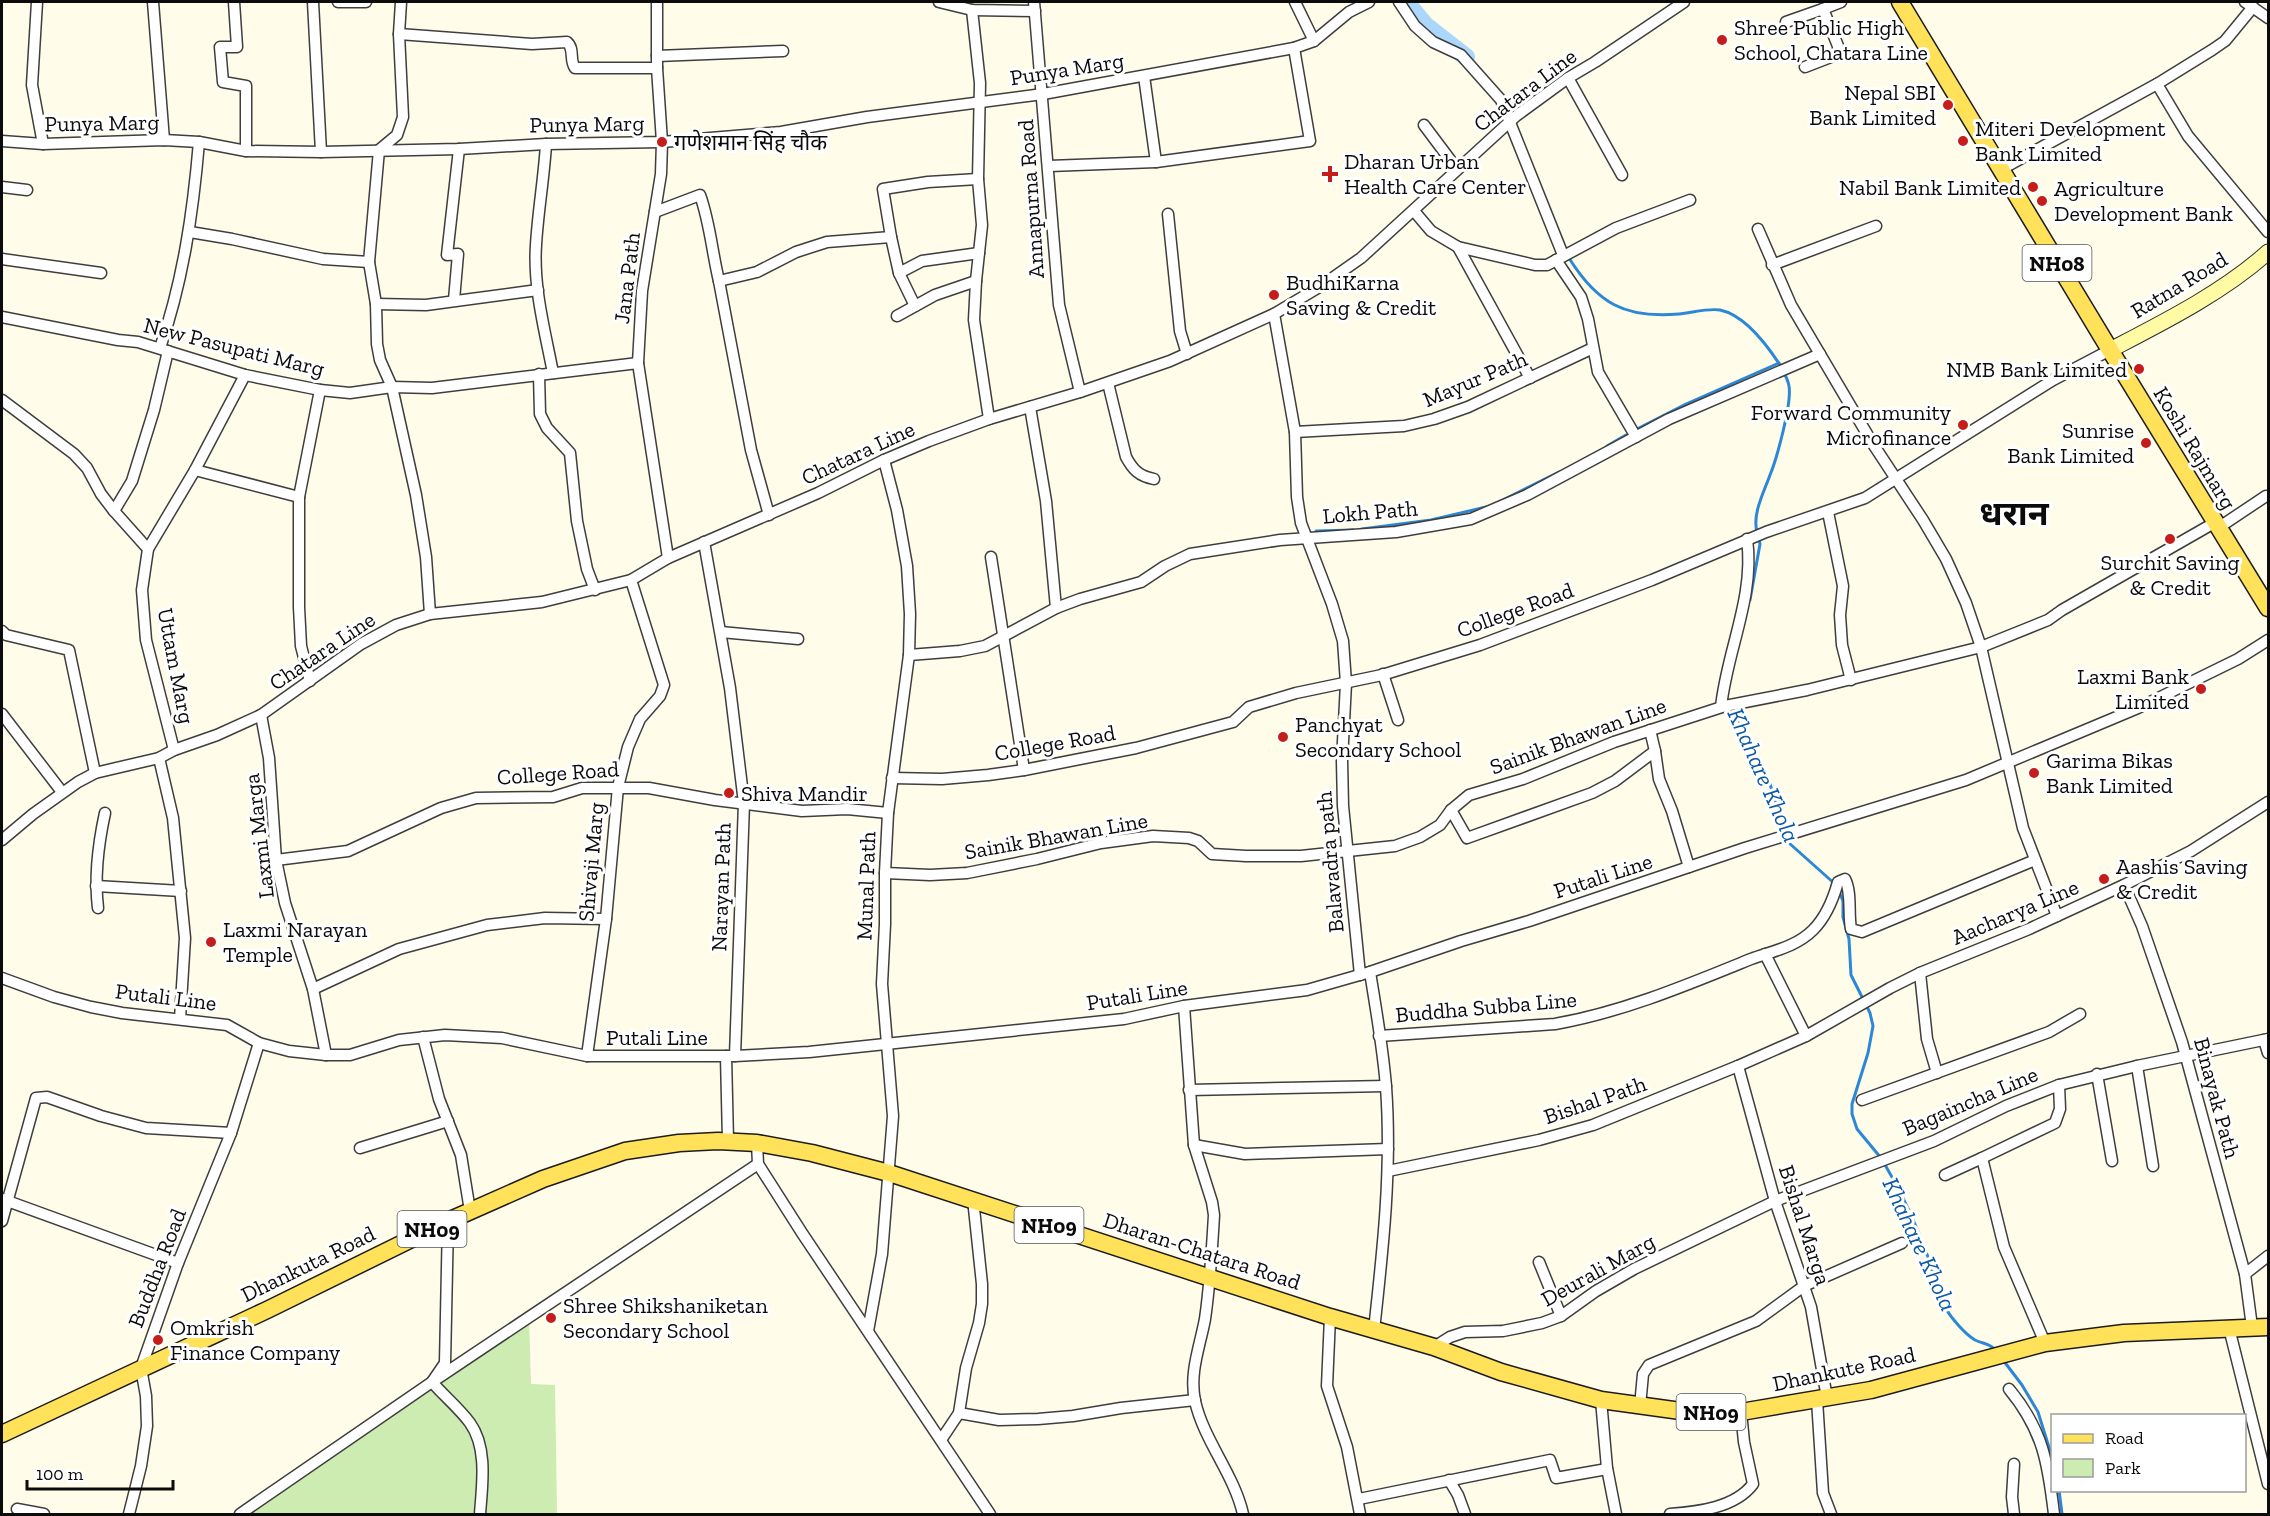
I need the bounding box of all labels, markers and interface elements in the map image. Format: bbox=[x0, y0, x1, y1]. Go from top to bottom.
place label: Shree Public High School, Chatara Line bbox=[1734, 14, 1928, 66]
marker: Shree Public High School, Chatara Line bbox=[1715, 33, 1729, 47]
street label: Chatara Line bbox=[1468, 43, 1582, 137]
street label: Punya Marg bbox=[1008, 47, 1126, 91]
place label: Nepal SBI Bank Limited bbox=[1809, 79, 1936, 131]
marker: Nepal SBI Bank Limited bbox=[1941, 98, 1955, 112]
street label: Punya Marg bbox=[44, 108, 160, 138]
street label: Punya Marg bbox=[529, 109, 645, 139]
place label: Miteri Development Bank Limited bbox=[1975, 115, 2166, 167]
street label: Annapurna Road bbox=[1012, 119, 1050, 279]
place label: गणेशमान सिंह चौक bbox=[674, 129, 828, 156]
marker: Miteri Development Bank Limited bbox=[1956, 134, 1970, 148]
marker: गणेशमान सिंह चौक bbox=[655, 135, 669, 149]
place label: Dharan Urban Health Care Center bbox=[1344, 148, 1527, 200]
marker: Dharan Urban Health Care Center bbox=[1321, 165, 1339, 183]
place label: Nabil Bank Limited bbox=[1839, 174, 2021, 201]
place label: Agriculture Development Bank bbox=[2054, 175, 2233, 227]
marker: Nabil Bank Limited bbox=[2026, 180, 2040, 194]
marker: Agriculture Development Bank bbox=[2035, 194, 2049, 208]
street label: Jana Path bbox=[608, 230, 646, 325]
road number: NH08 bbox=[2022, 245, 2092, 281]
street label: Ratna Road bbox=[2126, 246, 2232, 324]
place label: BudhiKarna Saving & Credit bbox=[1286, 269, 1437, 321]
marker: BudhiKarna Saving & Credit bbox=[1267, 288, 1281, 302]
street label: New Pasupati Marg bbox=[141, 311, 327, 383]
street label: Mayur Path bbox=[1419, 345, 1532, 413]
place label: NMB Bank Limited bbox=[1946, 356, 2127, 383]
marker: NMB Bank Limited bbox=[2132, 362, 2146, 376]
street label: Koshi Rajmarg bbox=[2148, 382, 2242, 514]
place label: Forward Community Microfinance bbox=[1751, 399, 1952, 451]
street label: Chatara Line bbox=[797, 415, 919, 491]
place label: Sunrise Bank Limited bbox=[2007, 417, 2134, 469]
marker: Forward Community Microfinance bbox=[1956, 418, 1970, 432]
marker: Sunrise Bank Limited bbox=[2139, 436, 2153, 450]
district label: धरान bbox=[1979, 493, 2050, 534]
street label: Lokh Path bbox=[1321, 494, 1419, 530]
marker: Surchit Saving & Credit bbox=[2163, 532, 2177, 546]
place label: Surchit Saving & Credit bbox=[2100, 549, 2240, 601]
street label: College Road bbox=[1453, 576, 1577, 644]
street label: Uttam Marg bbox=[152, 606, 200, 726]
street label: Chatara Line bbox=[264, 606, 380, 696]
place label: Laxmi Bank Limited bbox=[2077, 663, 2190, 715]
marker: Laxmi Bank Limited bbox=[2194, 682, 2208, 696]
street label: Sainik Bhawan Line bbox=[1486, 692, 1670, 780]
water label: Khahare Khola bbox=[1722, 703, 1806, 847]
place label: Panchyat Secondary School bbox=[1295, 711, 1462, 763]
street label: College Road bbox=[992, 719, 1118, 767]
marker: Panchyat Secondary School bbox=[1276, 730, 1290, 744]
place label: Garima Bikas Bank Limited bbox=[2046, 747, 2173, 799]
street label: College Road bbox=[496, 755, 620, 791]
marker: Garima Bikas Bank Limited bbox=[2027, 766, 2041, 780]
street label: Laxmi Marga bbox=[238, 772, 280, 900]
place label: Shiva Mandir bbox=[741, 780, 868, 807]
marker: Shiva Mandir bbox=[722, 786, 736, 800]
street label: Balavadra path bbox=[1310, 789, 1350, 934]
street label: Shivaji Marg bbox=[572, 801, 610, 923]
street label: Sainik Bhawan Line bbox=[962, 807, 1150, 865]
street label: Narayan Path bbox=[705, 821, 737, 952]
street label: Munal Path bbox=[851, 830, 881, 941]
street label: Putali Line bbox=[1550, 847, 1656, 905]
place label: Aashis Saving & Credit bbox=[2116, 853, 2248, 905]
marker: Aashis Saving & Credit bbox=[2097, 872, 2111, 886]
street label: Aacharya Line bbox=[1947, 873, 2083, 951]
place label: Laxmi Narayan Temple bbox=[223, 916, 368, 968]
marker: Laxmi Narayan Temple bbox=[204, 935, 218, 949]
street label: Putali Line bbox=[1085, 974, 1189, 1016]
street label: Putali Line bbox=[114, 977, 218, 1017]
street label: Buddha Subba Line bbox=[1394, 986, 1578, 1028]
street label: Putali Line bbox=[606, 1024, 708, 1051]
street label: Binayak Path bbox=[2188, 1035, 2246, 1162]
street label: Bagaincha Line bbox=[1898, 1060, 2042, 1142]
street label: Bishal Path bbox=[1540, 1070, 1650, 1130]
street label: Bishal Marga bbox=[1773, 1162, 1837, 1289]
water label: Khahare Khola bbox=[1876, 1173, 1964, 1315]
street label: Buddha Road bbox=[122, 1205, 192, 1331]
street label: Dharan-Chatara Road bbox=[1100, 1206, 1304, 1296]
road number: NH09 bbox=[1014, 1207, 1084, 1243]
road number: NH09 bbox=[398, 1211, 466, 1247]
street label: Dhankuta Road bbox=[237, 1220, 379, 1308]
street label: Deurali Marg bbox=[1536, 1228, 1660, 1312]
place label: Shree Shikshaniketan Secondary School bbox=[563, 1292, 768, 1344]
marker: Shree Shikshaniketan Secondary School bbox=[544, 1311, 558, 1325]
place label: Omkrish Finance Company bbox=[170, 1314, 341, 1366]
marker: Omkrish Finance Company bbox=[151, 1333, 165, 1347]
street label: Dhankute Road bbox=[1770, 1341, 1918, 1397]
road number: NH09 bbox=[1676, 1394, 1746, 1430]
legend bbox=[2051, 1414, 2246, 1492]
text: Road bbox=[2105, 1427, 2144, 1449]
scale bar bbox=[27, 1453, 172, 1491]
text: Park bbox=[2105, 1457, 2141, 1479]
text: 100 m bbox=[36, 1463, 84, 1485]

